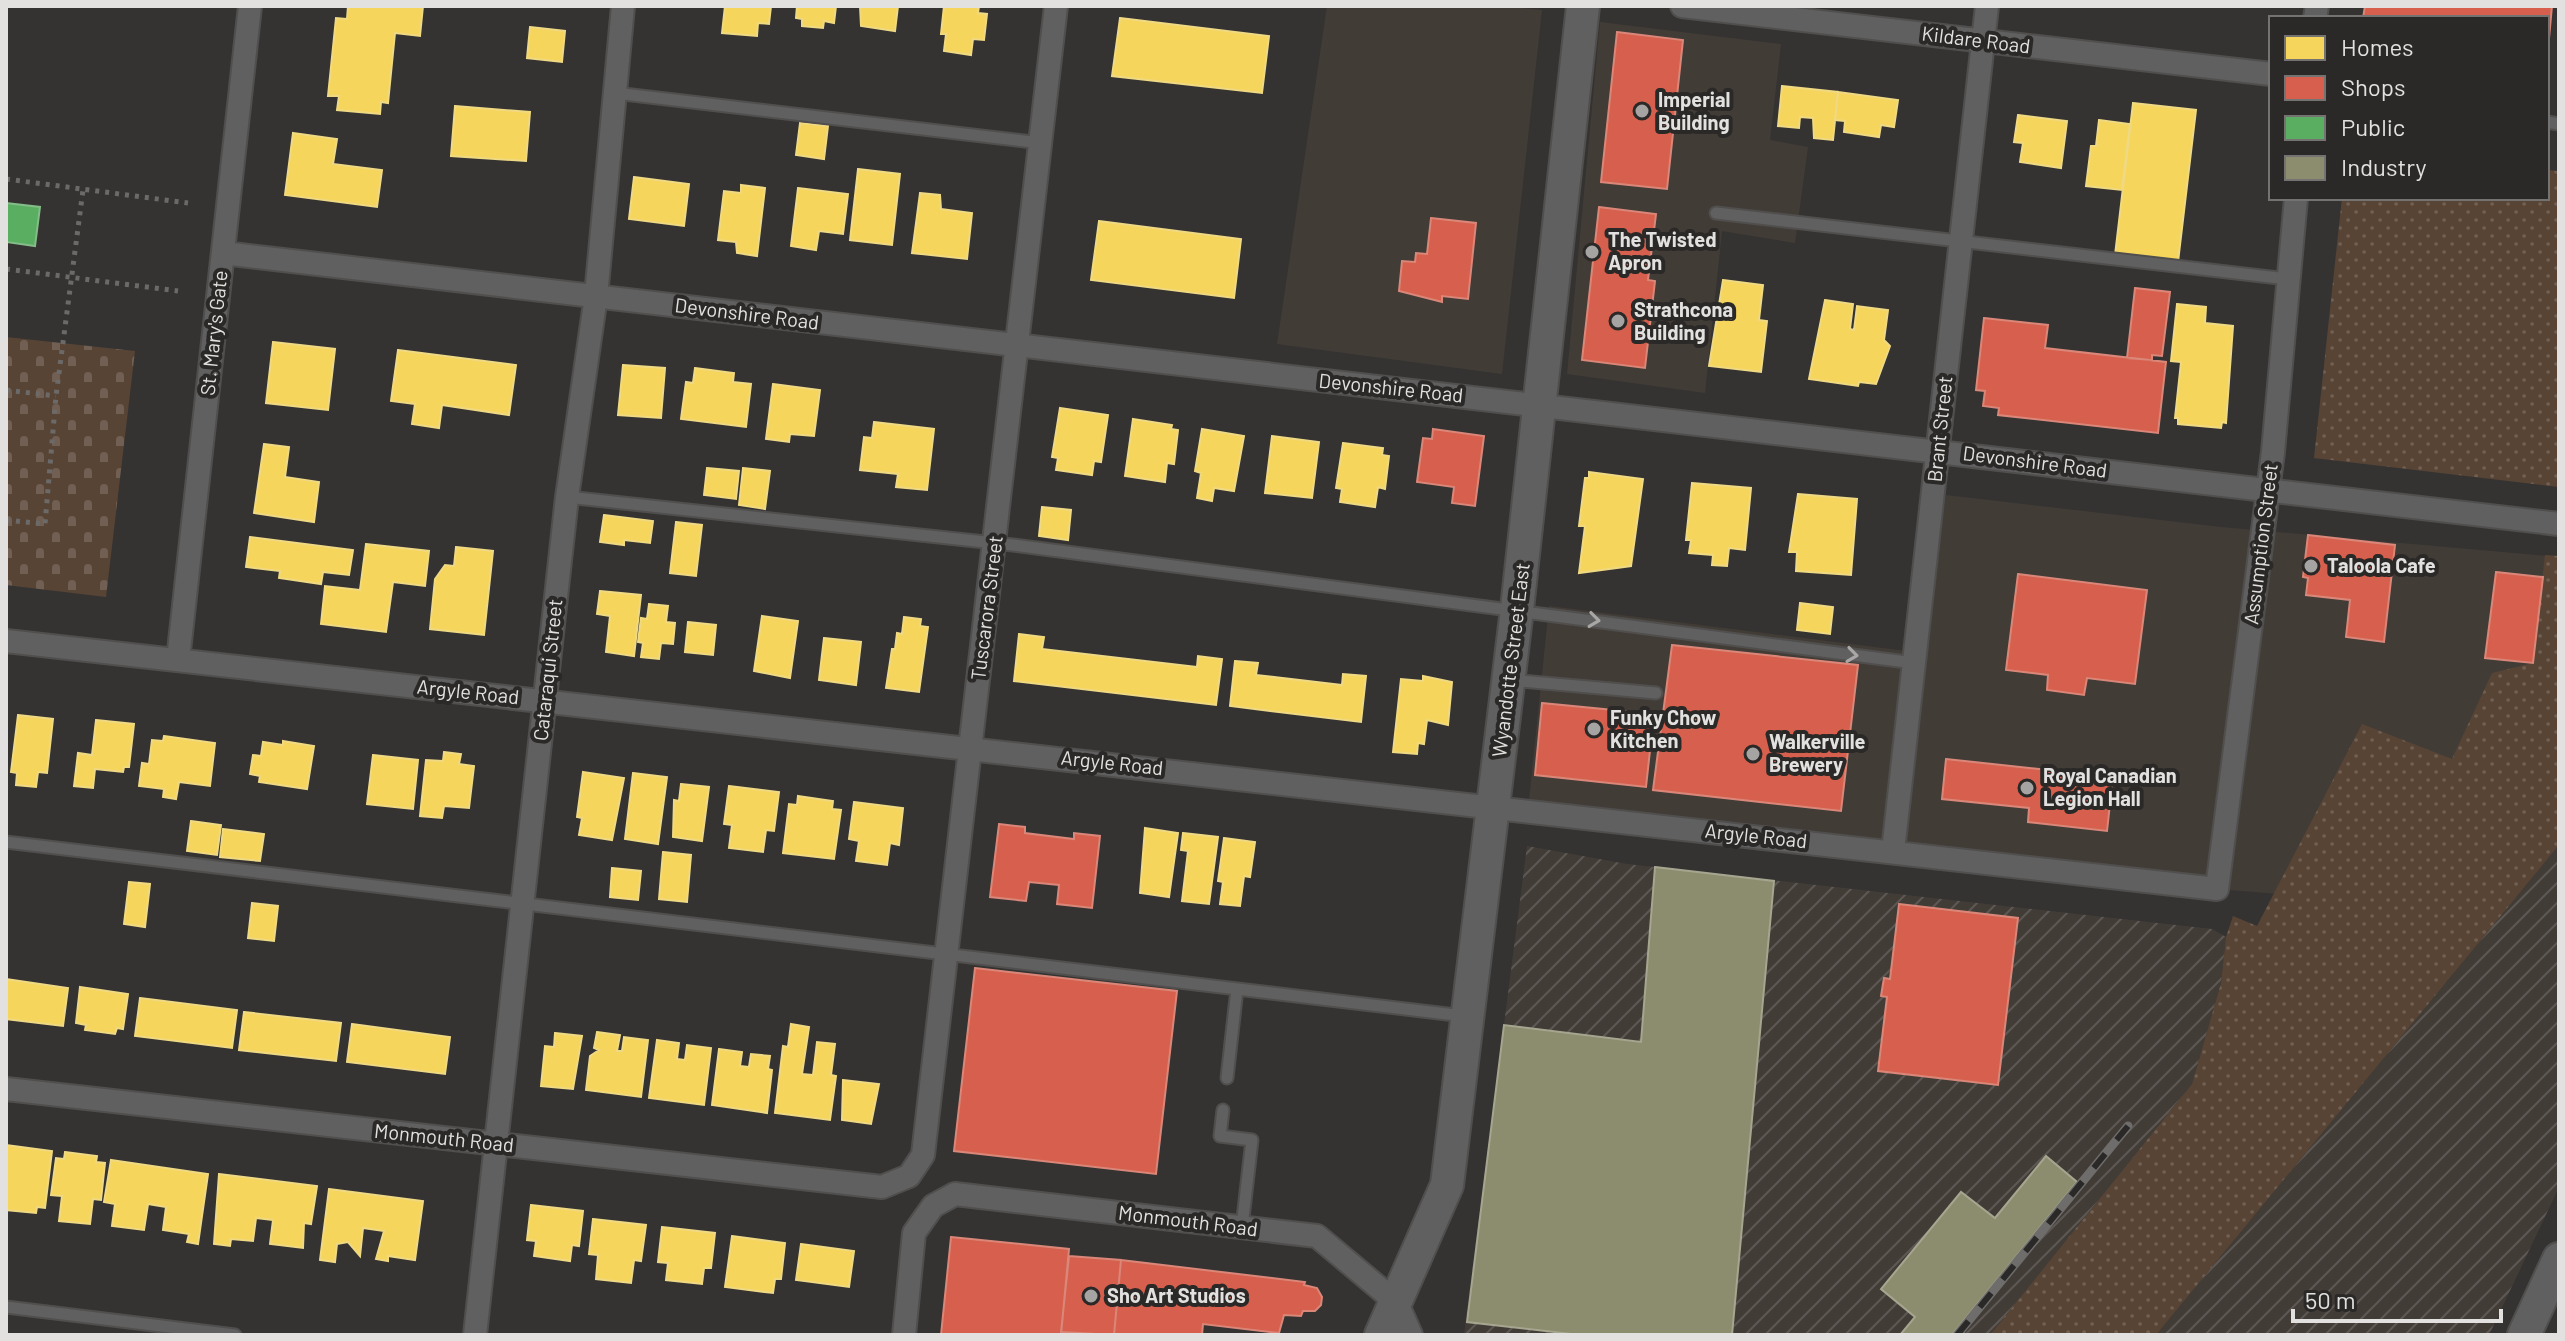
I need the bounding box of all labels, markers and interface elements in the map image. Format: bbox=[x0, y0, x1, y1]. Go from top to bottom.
legend bbox=[2269, 16, 2549, 200]
street label: Kildare Road bbox=[1921, 20, 2032, 58]
text: Homes bbox=[2341, 32, 2414, 61]
text: Shops bbox=[2341, 72, 2406, 101]
place label: Imperial Building bbox=[1658, 87, 1730, 134]
marker: Imperial Building bbox=[1633, 102, 1651, 120]
text: Public bbox=[2341, 112, 2405, 141]
text: Industry bbox=[2341, 152, 2427, 181]
place label: The Twisted Apron bbox=[1608, 227, 1717, 274]
marker: The Twisted Apron bbox=[1583, 243, 1601, 261]
street label: St. Mary's Gate bbox=[194, 269, 232, 397]
street label: Devonshire Road bbox=[674, 292, 821, 334]
place label: Strathcona Building bbox=[1634, 297, 1733, 344]
marker: Strathcona Building bbox=[1609, 312, 1627, 330]
street label: Devonshire Road bbox=[1318, 367, 1465, 407]
street label: Brant Street bbox=[1921, 375, 1957, 483]
street label: Devonshire Road bbox=[1962, 440, 2109, 482]
street label: Assumption Street bbox=[2238, 462, 2282, 626]
street label: Tuscarora Street bbox=[965, 534, 1007, 682]
place label: Taloola Cafe bbox=[2327, 553, 2436, 577]
marker: Taloola Cafe bbox=[2302, 557, 2320, 575]
street label: Wyandotte Street East bbox=[1486, 561, 1534, 758]
street label: Cataraqui Street bbox=[528, 598, 566, 742]
one-way arrow bbox=[1588, 611, 1601, 628]
one-way arrow bbox=[1845, 646, 1859, 663]
street label: Argyle Road bbox=[416, 674, 520, 708]
place label: Funky Chow Kitchen bbox=[1610, 705, 1717, 752]
marker: Funky Chow Kitchen bbox=[1585, 720, 1603, 738]
place label: Walkerville Brewery bbox=[1769, 729, 1866, 776]
street label: Argyle Road bbox=[1060, 745, 1164, 779]
marker: Walkerville Brewery bbox=[1744, 745, 1762, 763]
place label: Royal Canadian Legion Hall bbox=[2043, 763, 2177, 810]
marker: Royal Canadian Legion Hall bbox=[2018, 779, 2036, 797]
street label: Argyle Road bbox=[1704, 818, 1808, 852]
street label: Monmouth Road bbox=[373, 1118, 515, 1156]
street label: Monmouth Road bbox=[1117, 1200, 1259, 1240]
scale bar bbox=[2293, 1273, 2501, 1323]
place label: Sho Art Studios bbox=[1107, 1283, 1246, 1307]
text: 50 m bbox=[2305, 1285, 2356, 1314]
marker: Sho Art Studios bbox=[1082, 1287, 1100, 1305]

